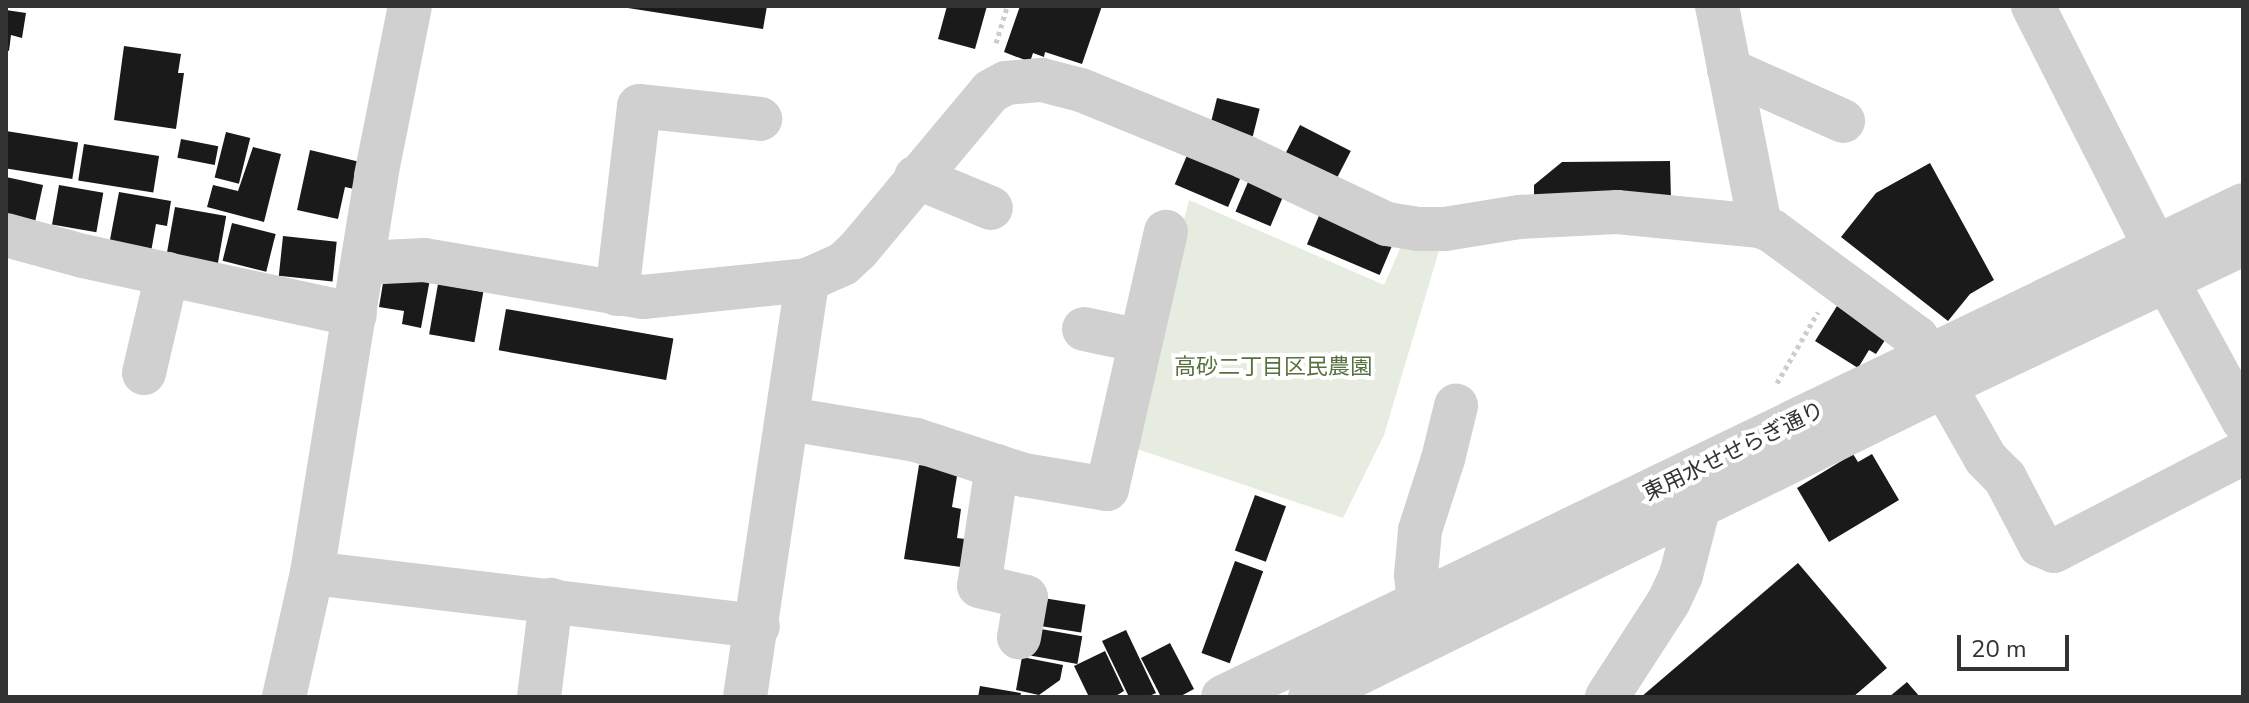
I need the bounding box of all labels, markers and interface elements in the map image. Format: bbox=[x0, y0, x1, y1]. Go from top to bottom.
park label: 高砂二丁目区民農園 bbox=[1174, 355, 1372, 381]
street label: 東用水せせらぎ通り bbox=[1639, 397, 1829, 507]
scale bar bbox=[1961, 619, 2073, 669]
text: 20 m bbox=[1971, 633, 2027, 665]

